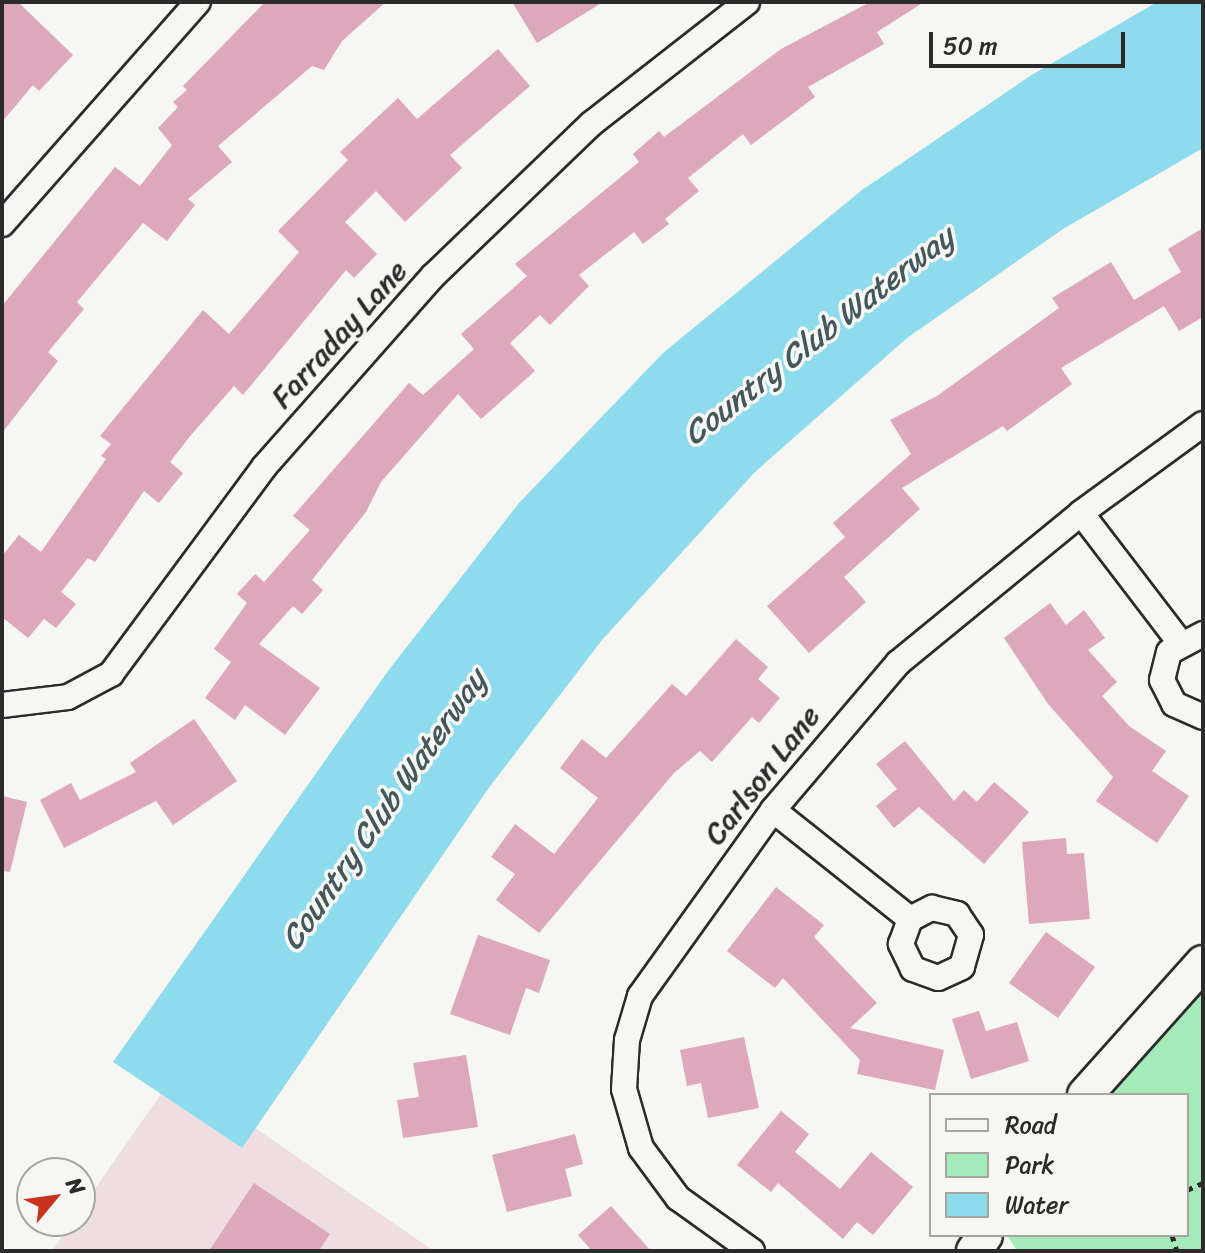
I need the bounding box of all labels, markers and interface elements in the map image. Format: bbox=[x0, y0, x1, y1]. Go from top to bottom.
scale bar bbox=[933, 16, 1129, 66]
text: 50 m bbox=[943, 25, 998, 67]
water label: Country Club Waterway bbox=[676, 218, 962, 454]
street label: Farraday Lane bbox=[263, 253, 415, 415]
water label: Country Club Waterway bbox=[273, 662, 495, 958]
street label: Carlson Lane bbox=[697, 698, 827, 852]
legend bbox=[929, 1093, 1189, 1237]
text: Road bbox=[1005, 1104, 1056, 1146]
text: Park bbox=[1005, 1144, 1054, 1186]
north arrow bbox=[16, 1157, 96, 1237]
text: N bbox=[55, 1170, 96, 1202]
text: Water bbox=[1005, 1184, 1068, 1226]

